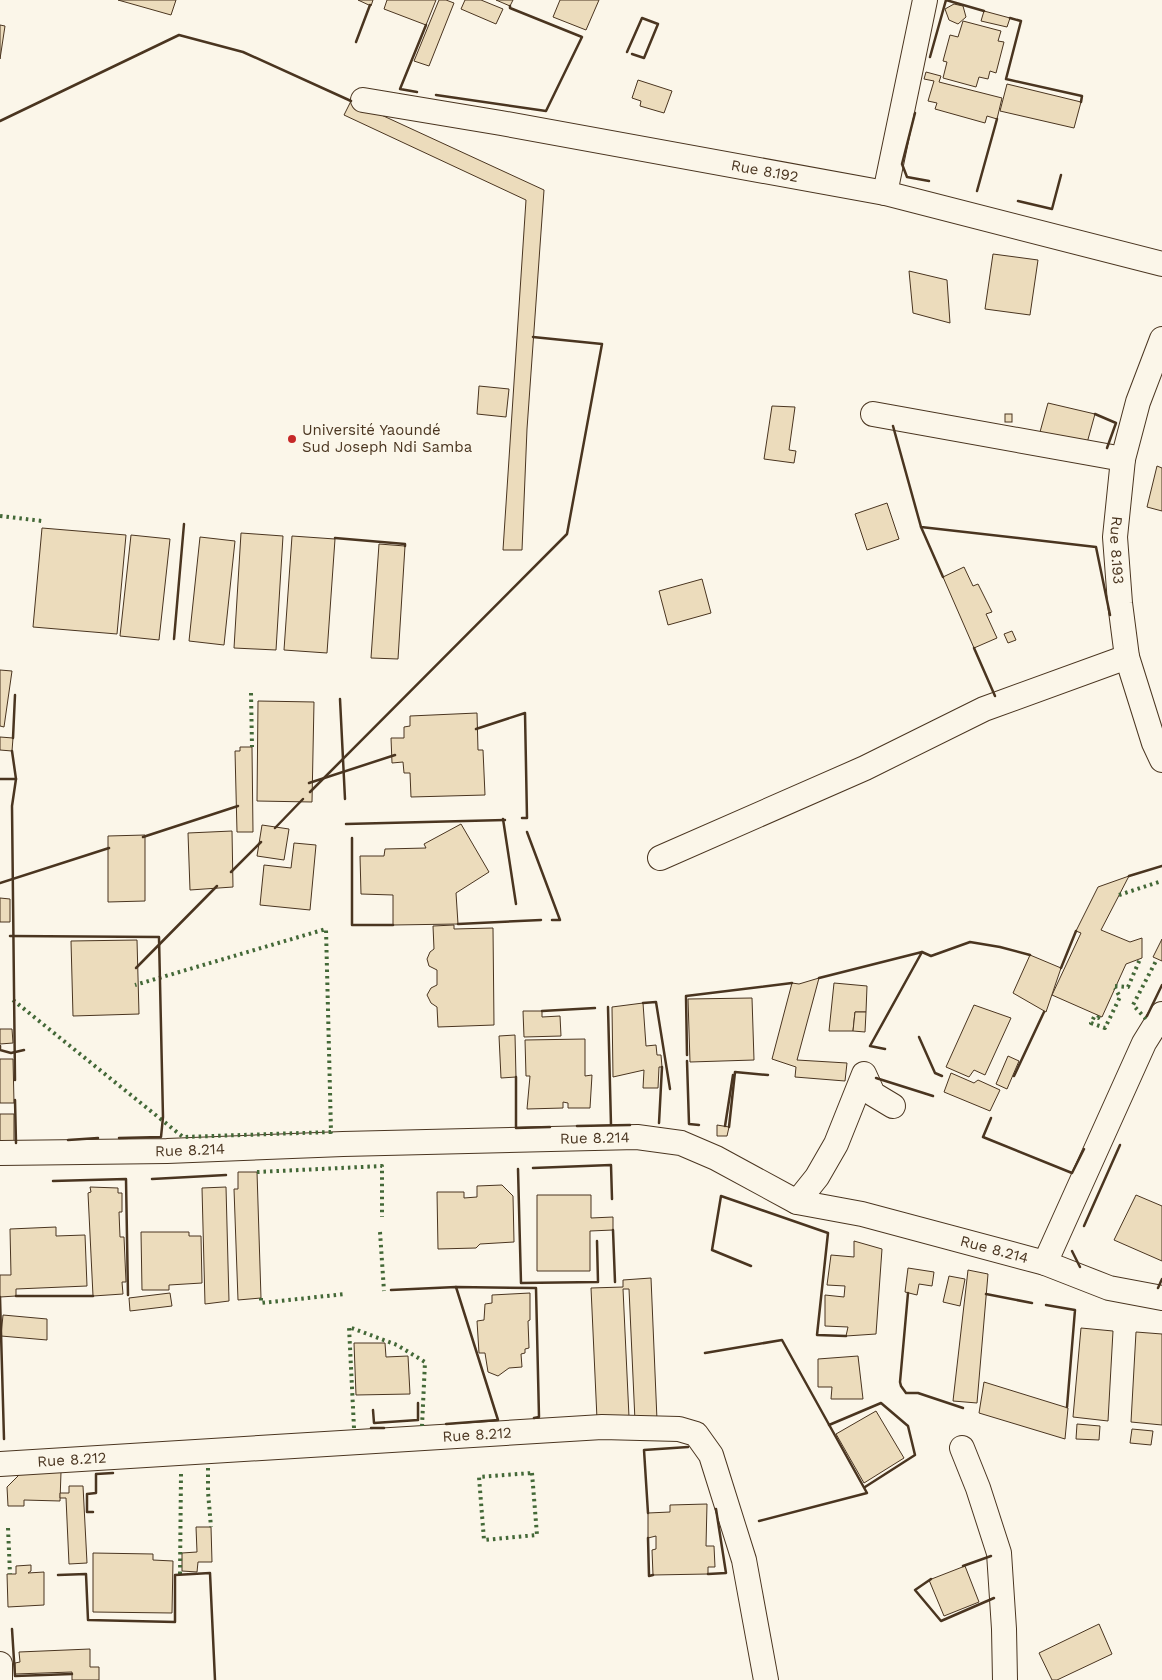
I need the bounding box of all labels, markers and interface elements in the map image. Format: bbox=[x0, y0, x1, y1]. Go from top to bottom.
street label: Rue 8.192 bbox=[730, 156, 800, 186]
place label: Université Yaoundé Sud Joseph Ndi Samba bbox=[302, 421, 473, 456]
marker: Université Yaoundé Sud Joseph Ndi Samba bbox=[286, 433, 298, 445]
street label: Rue 8.193 bbox=[1106, 515, 1128, 585]
street label: Rue 8.214 bbox=[560, 1128, 630, 1148]
street label: Rue 8.214 bbox=[155, 1140, 225, 1160]
street label: Rue 8.214 bbox=[958, 1232, 1030, 1267]
street label: Rue 8.212 bbox=[442, 1424, 512, 1446]
street label: Rue 8.212 bbox=[37, 1448, 107, 1471]

